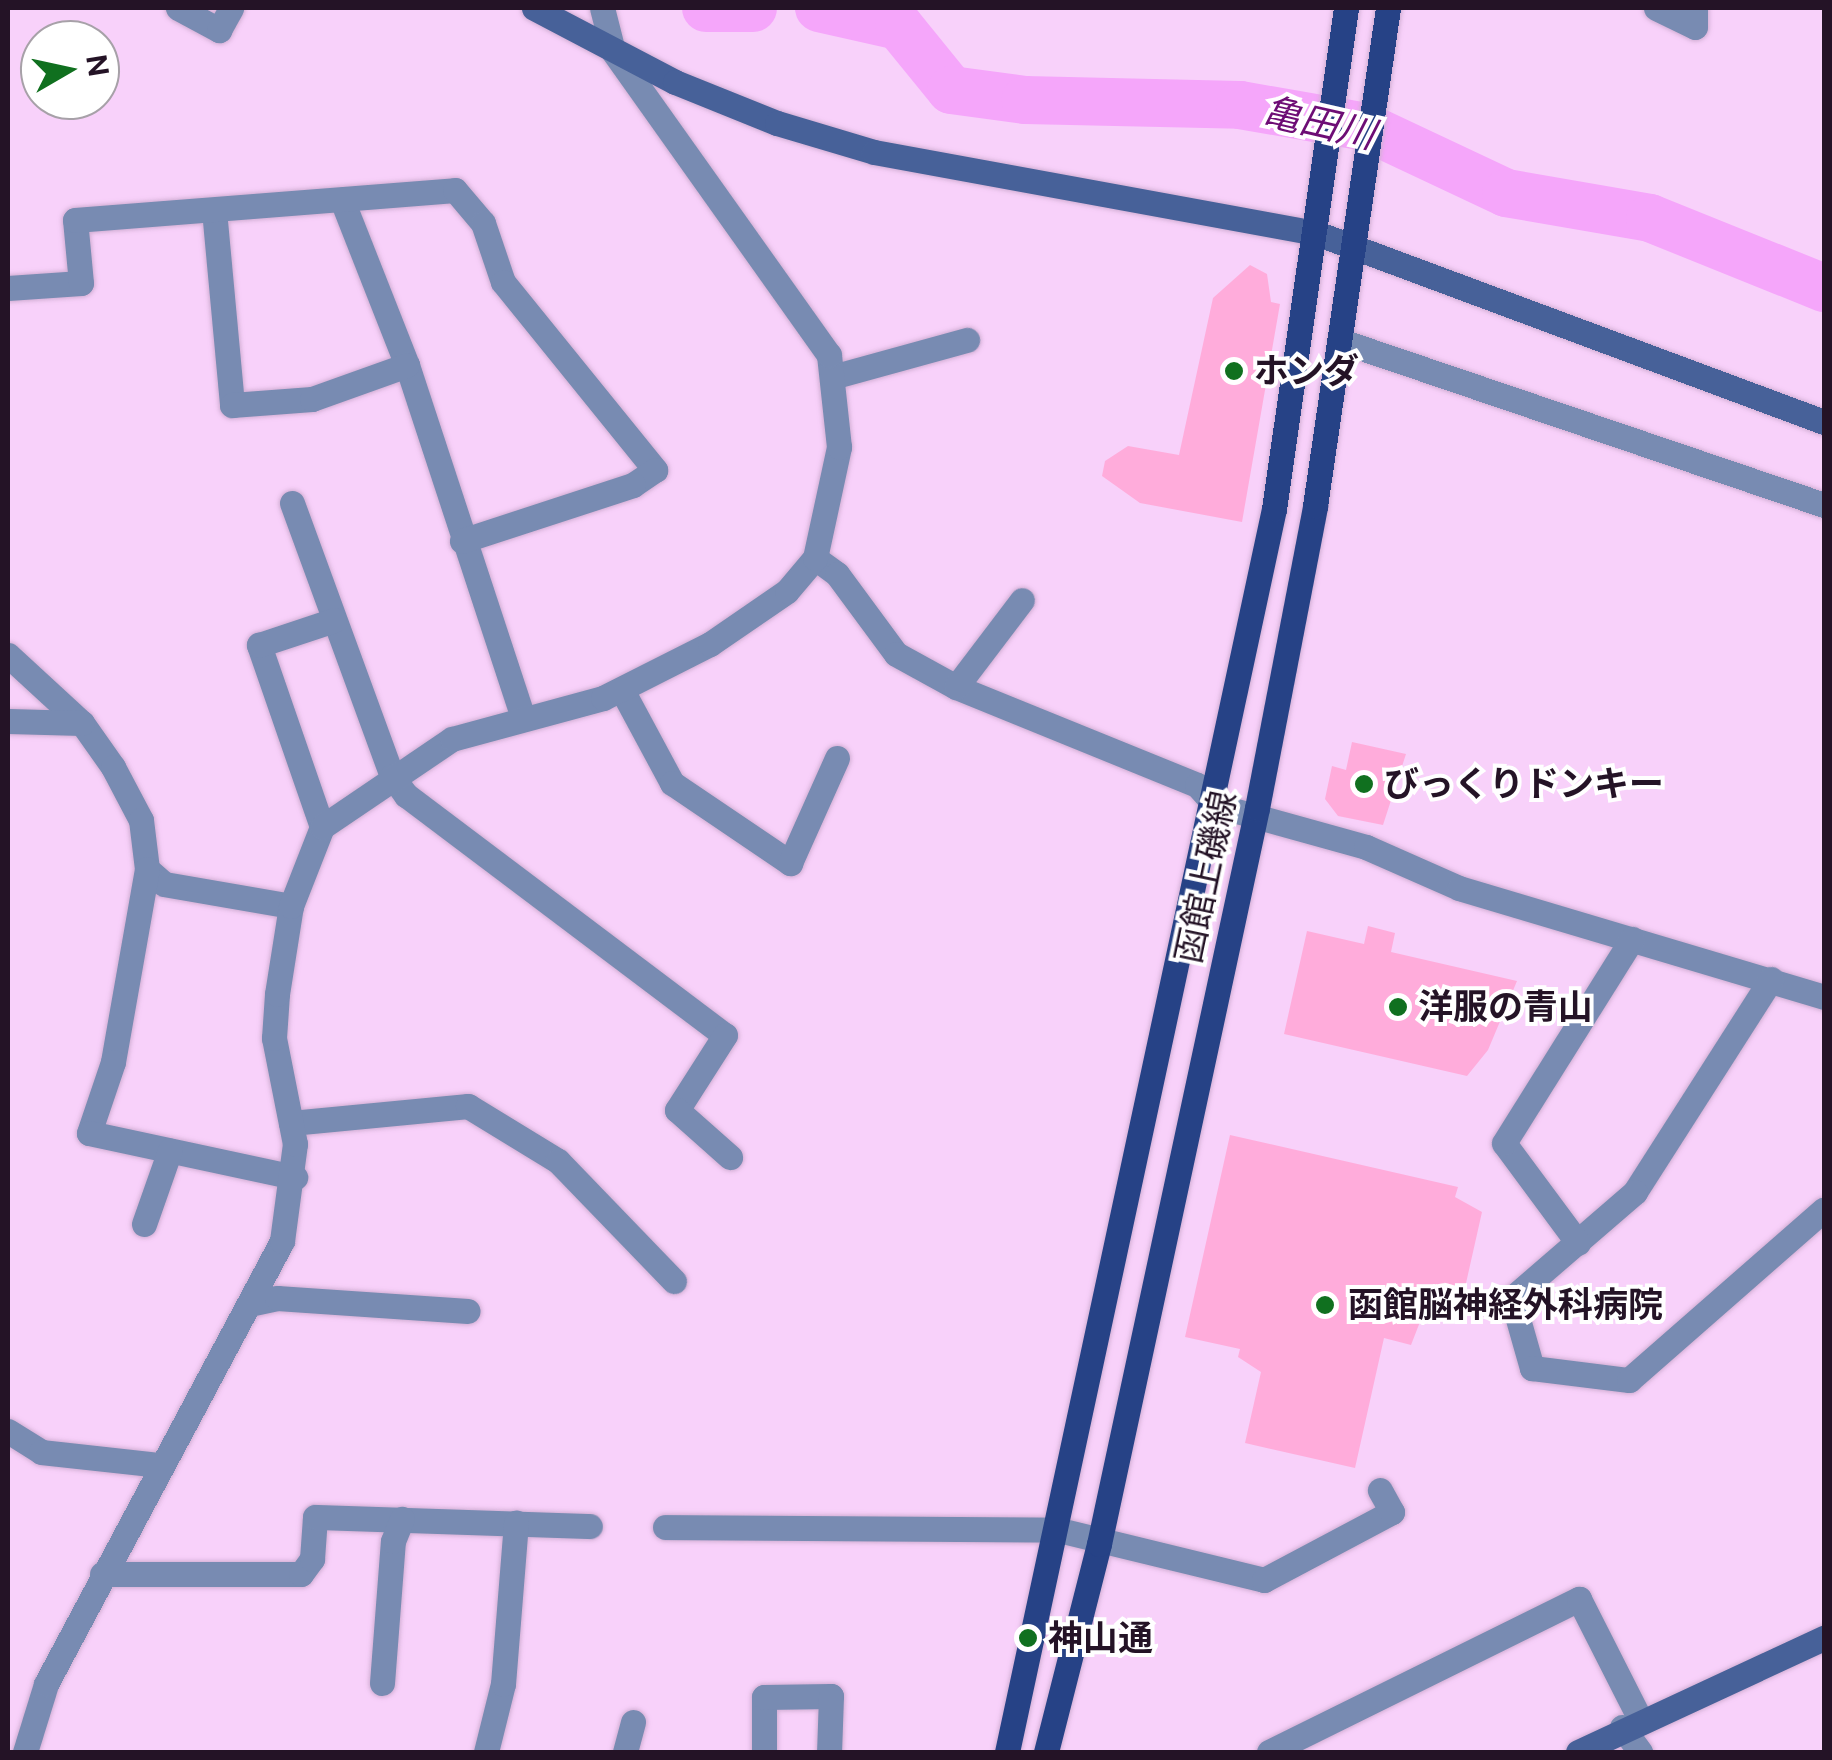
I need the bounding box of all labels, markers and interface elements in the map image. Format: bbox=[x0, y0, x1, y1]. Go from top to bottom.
north arrow bbox=[20, 20, 120, 120]
text: N bbox=[80, 52, 116, 79]
water label: 亀田川 bbox=[1258, 88, 1380, 158]
place label: ホンダ bbox=[1254, 350, 1359, 392]
marker: ホンダ bbox=[1223, 360, 1245, 382]
place label: びっくりドンキー bbox=[1384, 763, 1664, 805]
marker: びっくりドンキー bbox=[1353, 773, 1375, 795]
street label: 函館上磯線 bbox=[1167, 787, 1245, 967]
place label: 洋服の青山 bbox=[1418, 986, 1593, 1028]
marker: 洋服の青山 bbox=[1387, 996, 1409, 1018]
place label: 函館脳神経外科病院 bbox=[1348, 1284, 1663, 1326]
marker: 函館脳神経外科病院 bbox=[1312, 1292, 1338, 1318]
place label: 神山通 bbox=[1048, 1617, 1153, 1659]
marker: 神山通 bbox=[1017, 1627, 1039, 1649]

